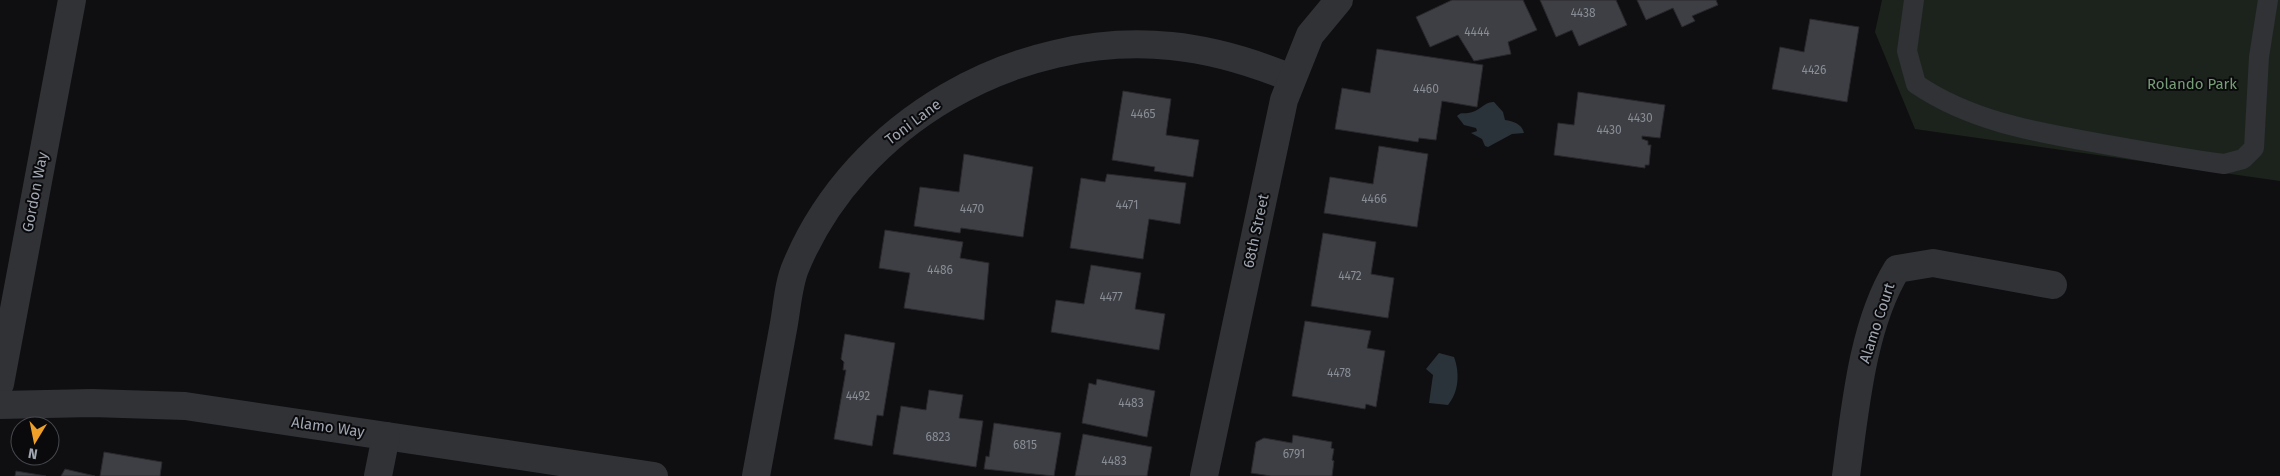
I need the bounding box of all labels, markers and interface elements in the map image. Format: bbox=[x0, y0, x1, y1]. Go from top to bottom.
house number: 4438 bbox=[1570, 6, 1596, 20]
house number: 4444 bbox=[1464, 25, 1490, 39]
house number: 4426 bbox=[1802, 63, 1826, 77]
park label: Rolando Park bbox=[2147, 75, 2237, 93]
house number: 4460 bbox=[1413, 82, 1439, 96]
street label: Toni Lane bbox=[882, 95, 944, 149]
house number: 4465 bbox=[1130, 107, 1156, 121]
house number: 4430 bbox=[1627, 111, 1653, 125]
house number: 4430 bbox=[1596, 123, 1622, 137]
street label: Gordon Way bbox=[18, 150, 52, 234]
street label: 68th Street bbox=[1239, 192, 1273, 270]
house number: 4466 bbox=[1361, 192, 1387, 206]
house number: 4471 bbox=[1116, 198, 1138, 212]
house number: 4470 bbox=[960, 202, 984, 216]
house number: 4486 bbox=[927, 263, 953, 277]
house number: 4472 bbox=[1338, 269, 1362, 283]
street label: Alamo Court bbox=[1856, 280, 1899, 365]
house number: 4477 bbox=[1099, 290, 1123, 304]
house number: 4478 bbox=[1327, 366, 1351, 380]
house number: 4492 bbox=[846, 389, 870, 403]
house number: 4483 bbox=[1118, 396, 1144, 410]
street label: Alamo Way bbox=[290, 413, 366, 441]
north arrow bbox=[10, 416, 60, 466]
house number: 6823 bbox=[926, 430, 950, 444]
house number: 6815 bbox=[1013, 438, 1037, 452]
text: N bbox=[27, 444, 39, 462]
house number: 6791 bbox=[1283, 447, 1305, 461]
house number: 4483 bbox=[1101, 454, 1127, 468]

